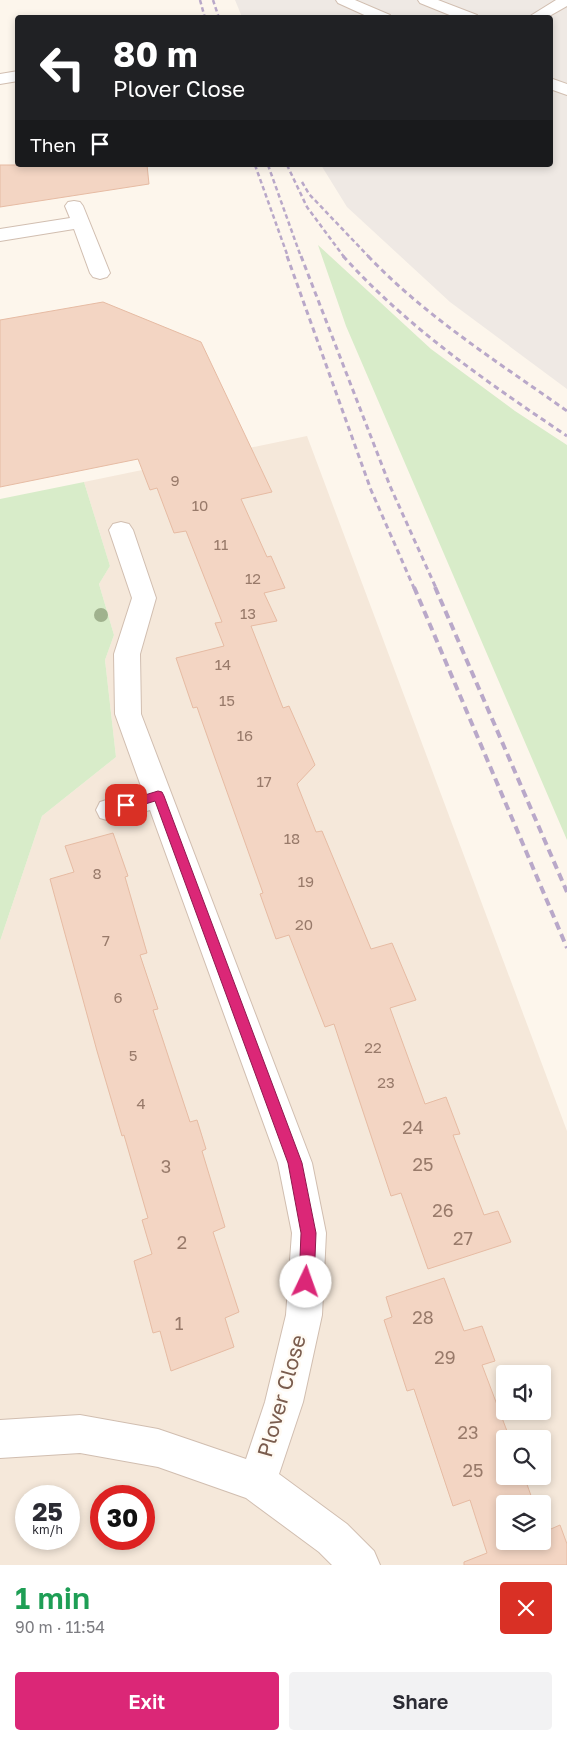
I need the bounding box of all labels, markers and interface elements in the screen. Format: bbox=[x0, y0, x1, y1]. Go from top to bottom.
text: 80 m bbox=[113, 33, 198, 75]
icon: left bbox=[30, 35, 95, 100]
text: Plover Close bbox=[113, 75, 245, 102]
icon: arrive bbox=[86, 130, 114, 158]
text: Then bbox=[30, 133, 76, 156]
house number: 9 bbox=[170, 471, 180, 489]
house number: 10 bbox=[192, 496, 208, 514]
house number: 11 bbox=[214, 535, 228, 553]
house number: 12 bbox=[245, 569, 261, 587]
house number: 13 bbox=[240, 604, 256, 622]
house number: 14 bbox=[215, 655, 231, 673]
house number: 15 bbox=[219, 691, 235, 709]
house number: 16 bbox=[237, 726, 253, 744]
house number: 17 bbox=[256, 772, 272, 790]
pin bbox=[105, 784, 147, 826]
icon: arrive bbox=[112, 791, 140, 819]
house number: 18 bbox=[284, 829, 300, 847]
house number: 8 bbox=[92, 864, 102, 882]
house number: 19 bbox=[298, 872, 314, 890]
house number: 20 bbox=[295, 915, 313, 933]
house number: 7 bbox=[102, 931, 110, 949]
house number: 6 bbox=[113, 988, 123, 1006]
house number: 22 bbox=[364, 1038, 382, 1056]
house number: 5 bbox=[129, 1046, 137, 1064]
house number: 23 bbox=[377, 1073, 395, 1091]
house number: 4 bbox=[136, 1094, 146, 1112]
house number: 24 bbox=[402, 1116, 424, 1138]
house number: 25 bbox=[413, 1153, 433, 1175]
house number: 3 bbox=[161, 1155, 171, 1177]
house number: 26 bbox=[432, 1199, 454, 1221]
house number: 27 bbox=[453, 1227, 473, 1249]
house number: 2 bbox=[177, 1231, 187, 1253]
position arrow bbox=[279, 1255, 331, 1307]
house number: 28 bbox=[412, 1306, 434, 1328]
house number: 1 bbox=[175, 1312, 184, 1334]
street label: Plover Close bbox=[251, 1332, 311, 1460]
house number: 29 bbox=[434, 1346, 456, 1368]
map controls bbox=[496, 1365, 551, 1550]
button: sound bbox=[496, 1365, 551, 1420]
house number: 23 bbox=[458, 1421, 478, 1443]
button: search bbox=[496, 1430, 551, 1485]
house number: 25 bbox=[463, 1459, 483, 1481]
speed limit sign: 30 bbox=[90, 1485, 155, 1550]
button: layers bbox=[496, 1495, 551, 1550]
text: 25 bbox=[32, 1496, 63, 1527]
text: km/h bbox=[32, 1522, 63, 1537]
text: 1 min bbox=[15, 1580, 90, 1616]
button: close bbox=[500, 1582, 552, 1634]
text: 90 m · 11:54 bbox=[15, 1617, 105, 1637]
button: Exit bbox=[15, 1672, 279, 1730]
button: Share bbox=[289, 1672, 552, 1730]

